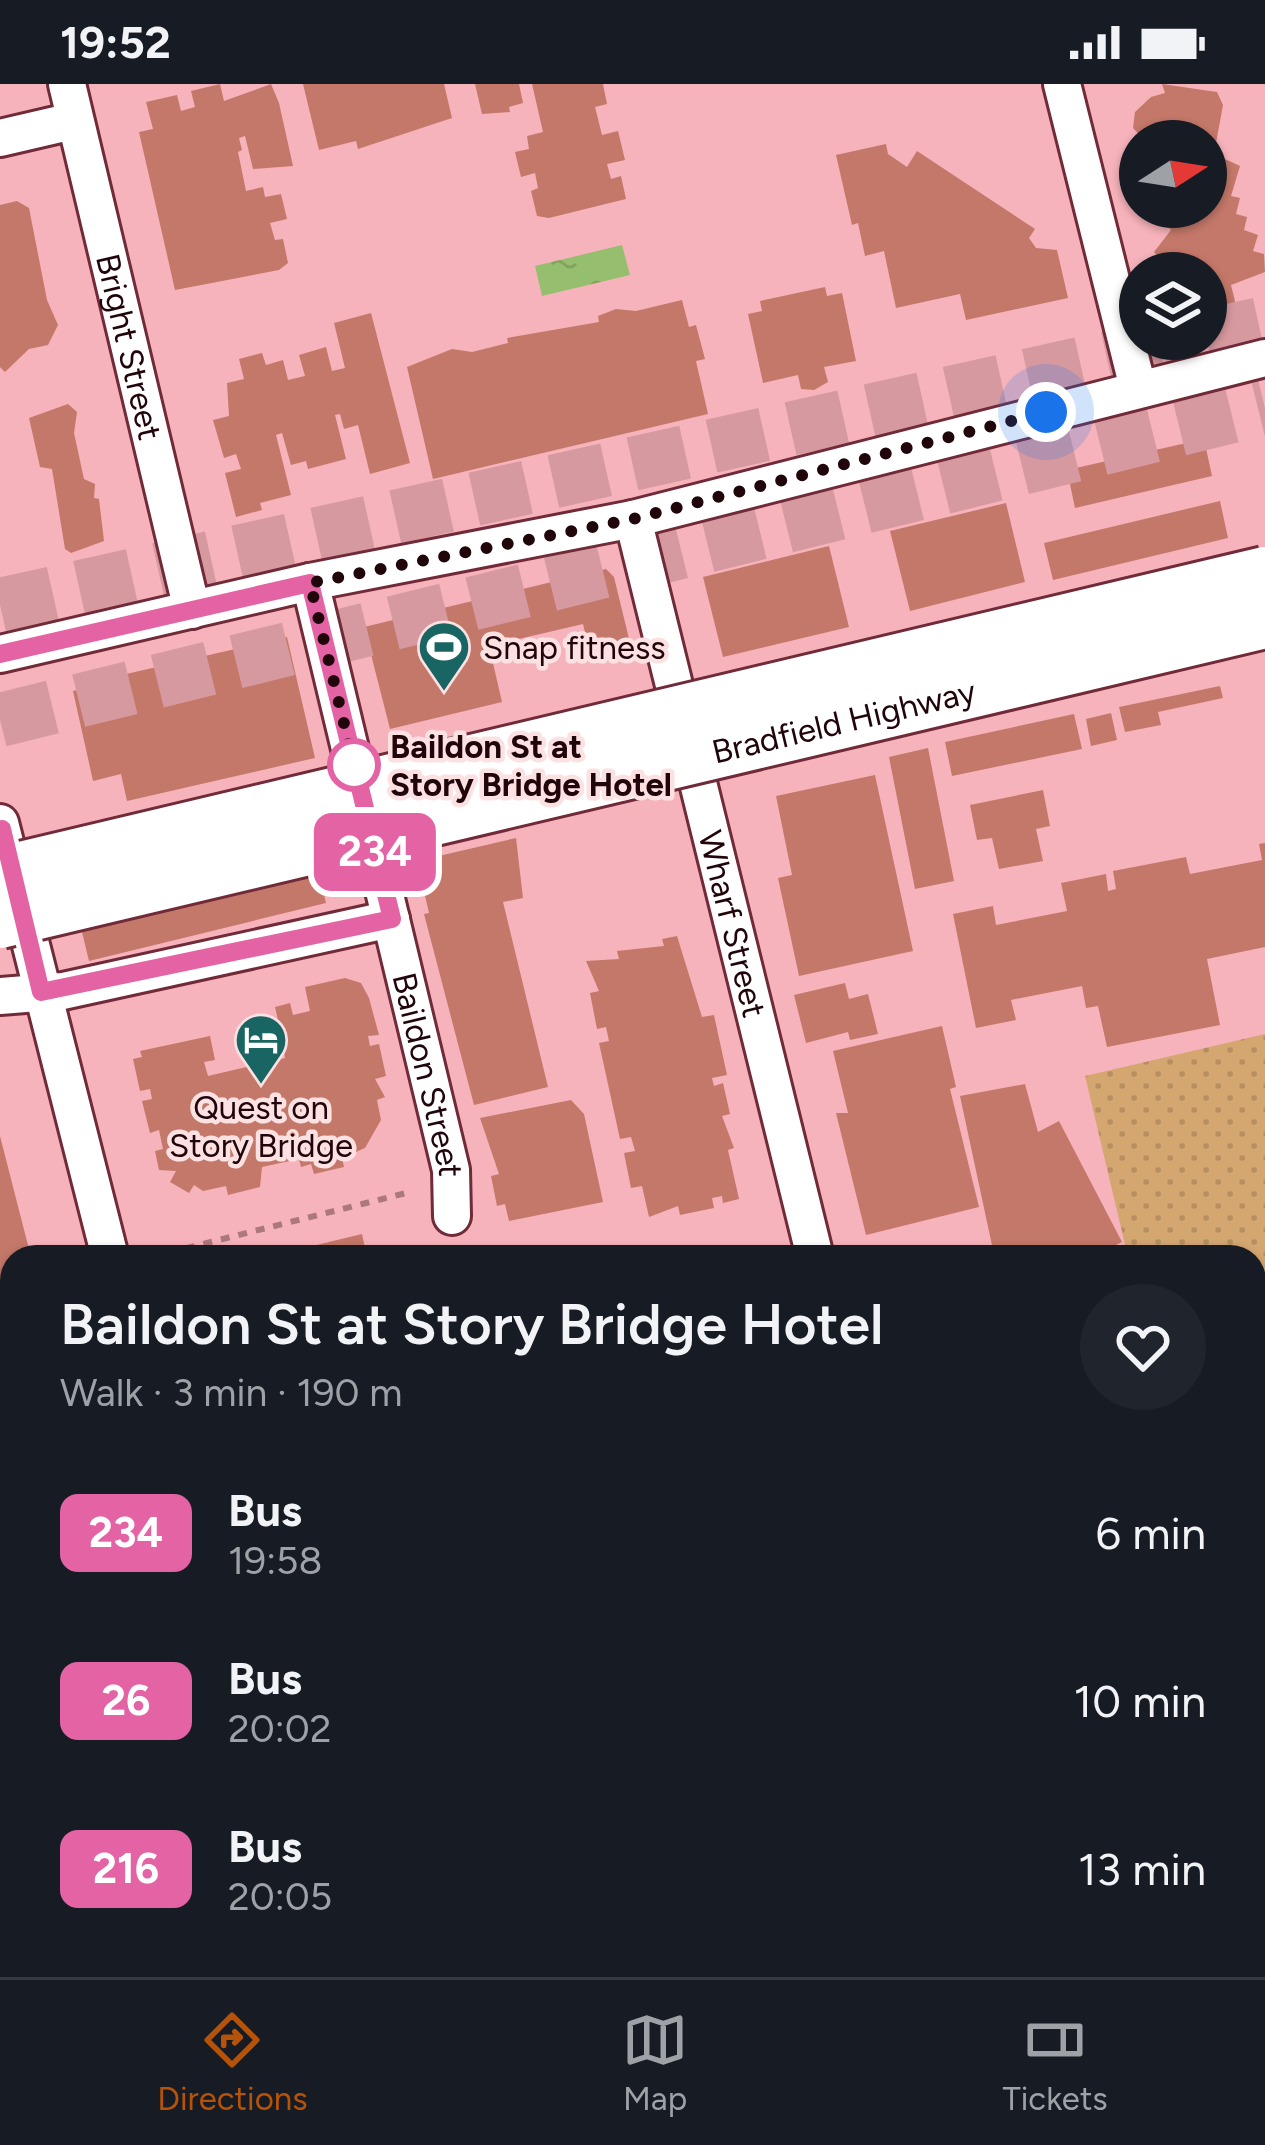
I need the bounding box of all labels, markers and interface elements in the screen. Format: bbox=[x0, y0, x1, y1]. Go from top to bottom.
text: 19:52 bbox=[60, 15, 171, 69]
north arrow bbox=[1119, 120, 1227, 228]
map controls bbox=[1119, 120, 1227, 360]
street label: Bright Street bbox=[88, 250, 170, 444]
button: layers bbox=[1119, 252, 1227, 360]
your location bbox=[1016, 382, 1076, 442]
sports icon: Snap fitness bbox=[416, 619, 472, 693]
place label: Snap fitness bbox=[483, 628, 666, 667]
street label: Bradfield Highway bbox=[708, 671, 980, 772]
place label: Baildon St at Story Bridge Hotel bbox=[390, 727, 672, 804]
marker: Baildon St at Story Bridge Hotel bbox=[329, 740, 379, 790]
line badge: 234 bbox=[306, 813, 444, 891]
text: 234 bbox=[338, 826, 412, 877]
street label: Wharf Street bbox=[691, 827, 774, 1021]
street label: Baildon Street bbox=[384, 969, 470, 1177]
hotel icon: Quest on Story Bridge bbox=[233, 1012, 289, 1086]
place label: Quest on Story Bridge bbox=[169, 1088, 353, 1165]
button: heart bbox=[1080, 1284, 1206, 1410]
text: Baildon St at Story Bridge Hotel bbox=[60, 1290, 883, 1358]
text: Walk · 3 min · 190 m bbox=[60, 1369, 402, 1416]
text: Bus bbox=[228, 1483, 302, 1537]
text: 6 min bbox=[1096, 1506, 1206, 1560]
text: 234 bbox=[89, 1507, 163, 1558]
text: 19:58 bbox=[228, 1537, 322, 1584]
text: Bus bbox=[228, 1651, 302, 1705]
text: 10 min bbox=[1074, 1674, 1206, 1728]
text: 26 bbox=[102, 1675, 150, 1726]
text: 20:02 bbox=[228, 1705, 331, 1752]
text: Bus bbox=[228, 1819, 302, 1873]
text: 13 min bbox=[1078, 1842, 1206, 1896]
text: 216 bbox=[93, 1843, 159, 1894]
text: 20:05 bbox=[228, 1873, 332, 1920]
tab: Directions bbox=[157, 2007, 308, 2118]
tab: Map bbox=[622, 2007, 688, 2118]
tab: Tickets bbox=[1003, 2007, 1108, 2118]

